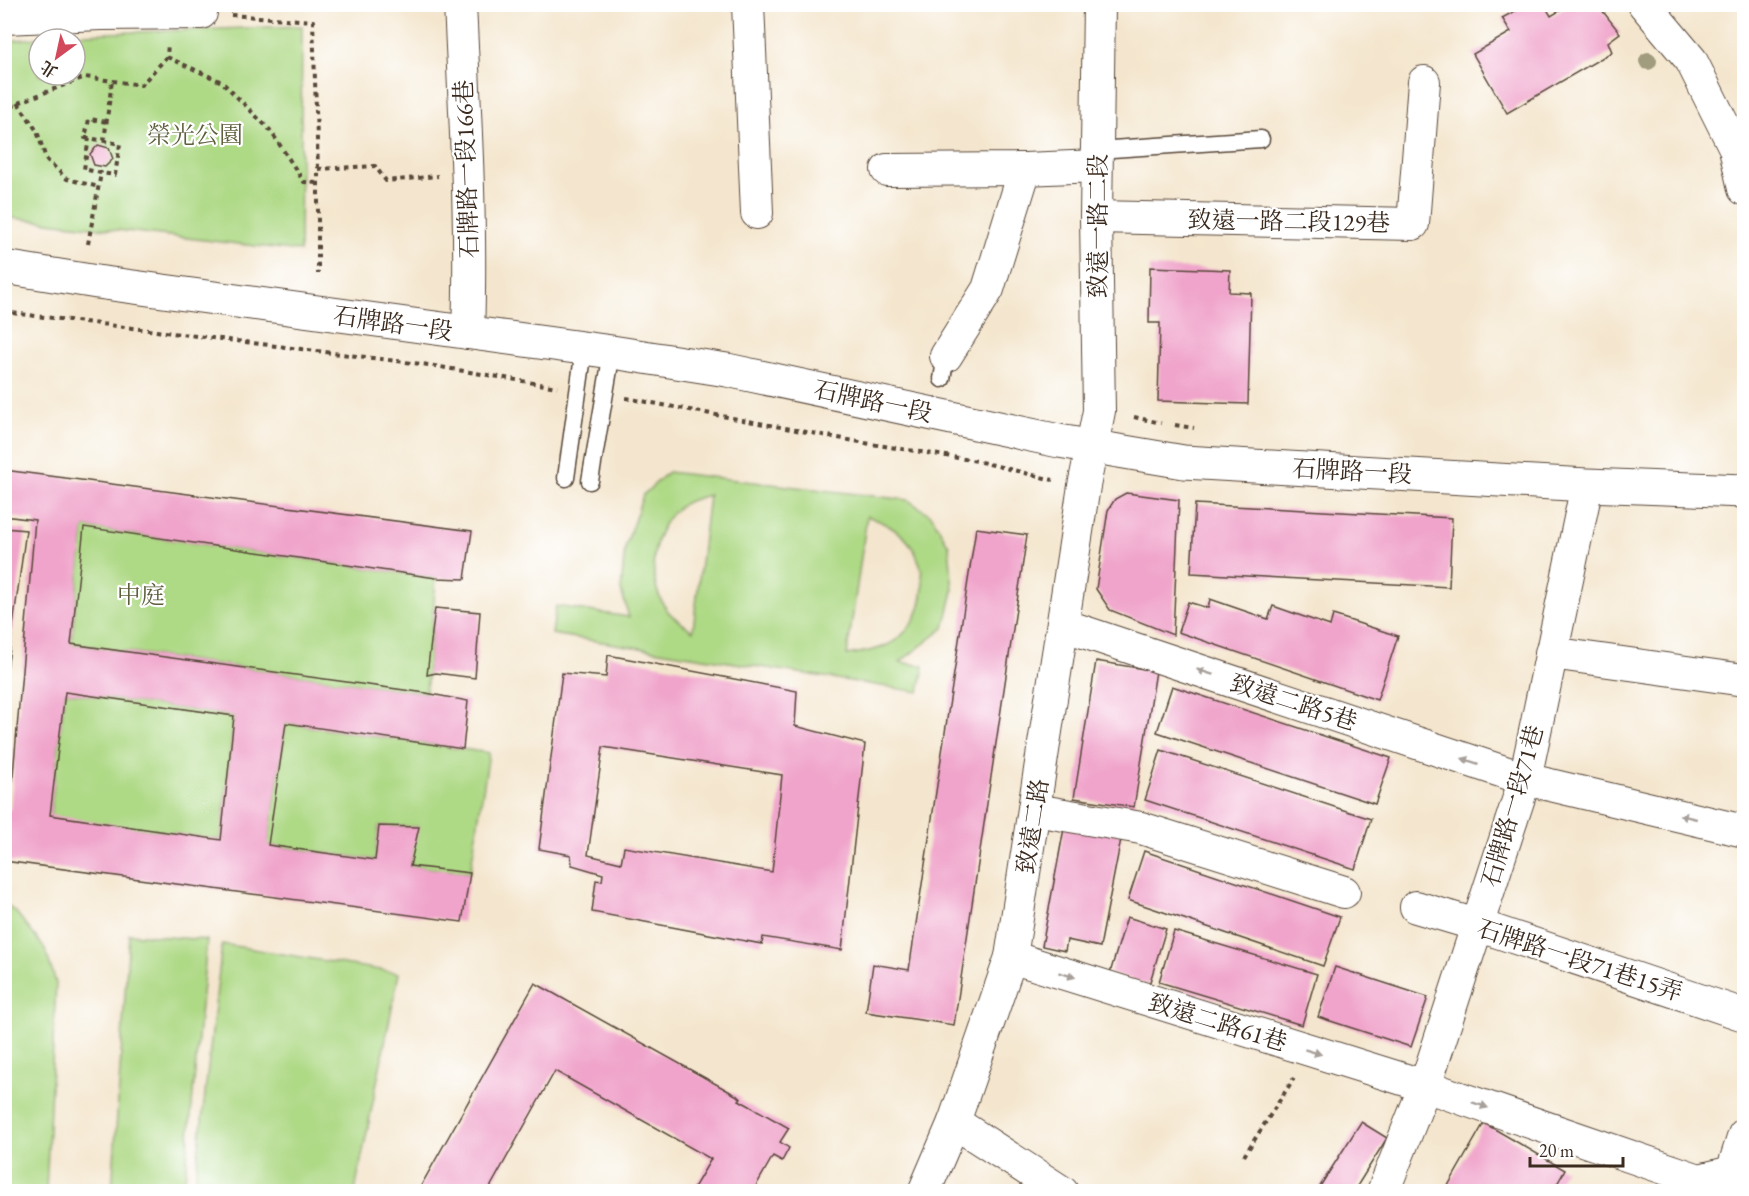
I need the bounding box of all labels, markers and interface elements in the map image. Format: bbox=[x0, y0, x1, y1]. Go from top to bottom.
north arrow bbox=[27, 27, 87, 87]
text: 北 bbox=[37, 56, 62, 82]
street label: 石牌路一段166巷 bbox=[447, 79, 485, 259]
park label: 榮光公園 bbox=[147, 119, 243, 150]
street label: 致遠一路二段 bbox=[1082, 154, 1113, 298]
street label: 致遠一路二段129巷 bbox=[1187, 204, 1391, 238]
street label: 石牌路一段 bbox=[331, 299, 455, 347]
street label: 石牌路一段 bbox=[811, 373, 935, 429]
street label: 石牌路一段 bbox=[1291, 452, 1413, 490]
park label: 中庭 bbox=[117, 579, 165, 610]
one-way arrow bbox=[1196, 667, 1214, 677]
street label: 致遠二路5巷 bbox=[1227, 667, 1361, 737]
street label: 石牌路一段71巷 bbox=[1474, 721, 1550, 891]
one-way arrow bbox=[1461, 755, 1479, 765]
street label: 致遠二路 bbox=[1009, 776, 1055, 876]
one-way arrow bbox=[1678, 812, 1697, 822]
street label: 石牌路一段71巷15弄 bbox=[1473, 912, 1687, 1008]
one-way arrow bbox=[1058, 970, 1076, 980]
street label: 致遠二路61巷 bbox=[1145, 986, 1291, 1058]
one-way arrow bbox=[1304, 1048, 1322, 1057]
one-way arrow bbox=[1471, 1101, 1489, 1111]
scale bar bbox=[1530, 1130, 1623, 1168]
text: 20 m bbox=[1539, 1139, 1574, 1162]

